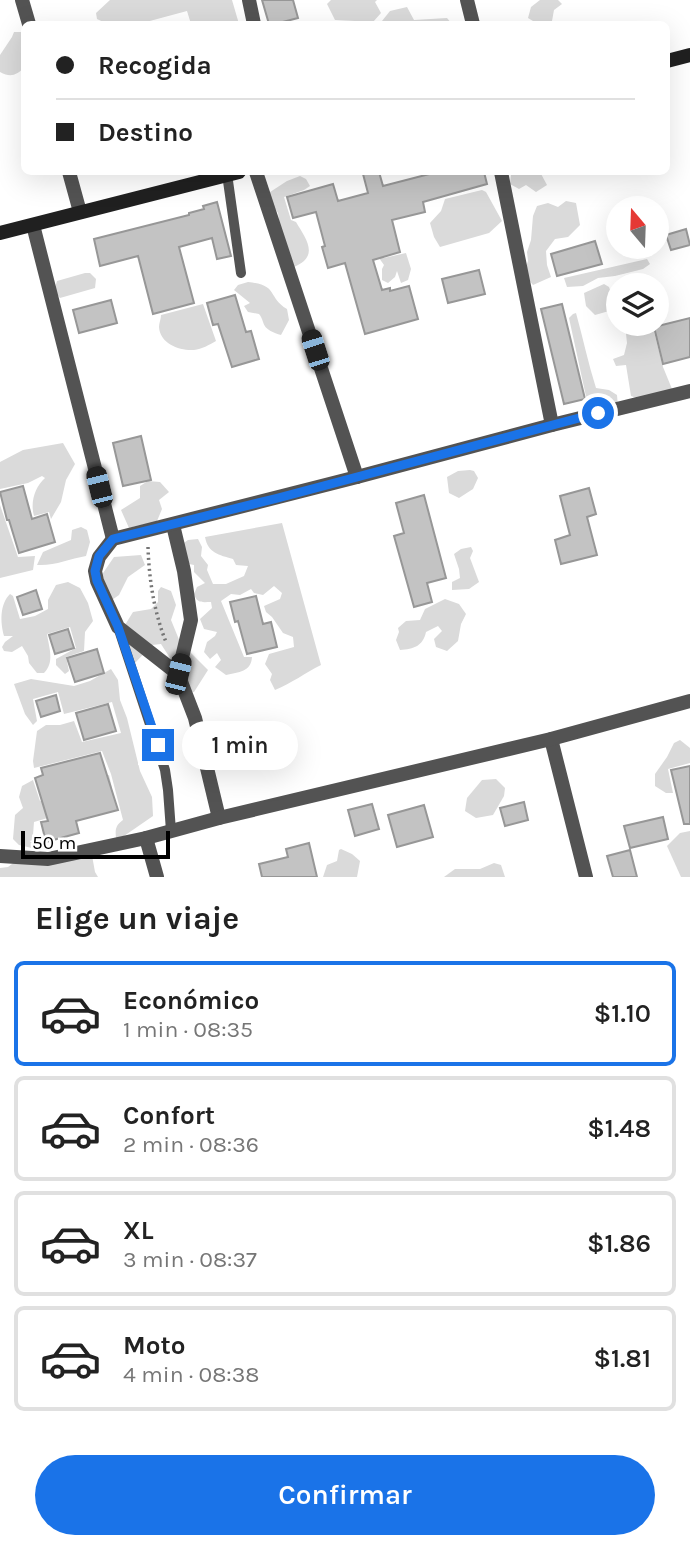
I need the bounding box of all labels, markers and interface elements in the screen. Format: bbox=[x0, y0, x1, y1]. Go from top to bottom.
text: Recogida bbox=[98, 50, 212, 81]
text: Destino bbox=[98, 117, 193, 148]
north arrow bbox=[606, 196, 668, 259]
map controls bbox=[606, 196, 669, 336]
button: layers bbox=[606, 273, 669, 336]
car bbox=[299, 327, 332, 373]
route start bbox=[582, 397, 614, 429]
car bbox=[84, 464, 115, 510]
car bbox=[163, 651, 194, 697]
callout: 1 min bbox=[182, 720, 298, 770]
route end bbox=[142, 729, 174, 761]
text: 1 min bbox=[211, 732, 269, 759]
scale bar bbox=[21, 828, 170, 860]
text: 50 m bbox=[32, 832, 76, 854]
text: Elige un viaje bbox=[35, 900, 239, 937]
icon: car bbox=[39, 982, 102, 1045]
text: Económico bbox=[123, 985, 259, 1016]
text: $1.10 bbox=[594, 998, 651, 1029]
text: 1 min · 08:35 bbox=[123, 1016, 253, 1043]
icon: car bbox=[39, 1097, 102, 1160]
text: Confort bbox=[123, 1100, 215, 1131]
text: $1.48 bbox=[587, 1113, 651, 1144]
text: 2 min · 08:36 bbox=[123, 1131, 259, 1158]
icon: car bbox=[39, 1212, 102, 1275]
text: XL bbox=[123, 1215, 154, 1246]
text: $1.86 bbox=[587, 1228, 651, 1259]
text: 3 min · 08:37 bbox=[123, 1246, 257, 1273]
icon: car bbox=[39, 1327, 102, 1390]
text: Moto bbox=[123, 1330, 185, 1361]
text: $1.81 bbox=[593, 1343, 651, 1374]
text: 4 min · 08:38 bbox=[123, 1361, 259, 1388]
button: Confirmar bbox=[35, 1455, 655, 1535]

